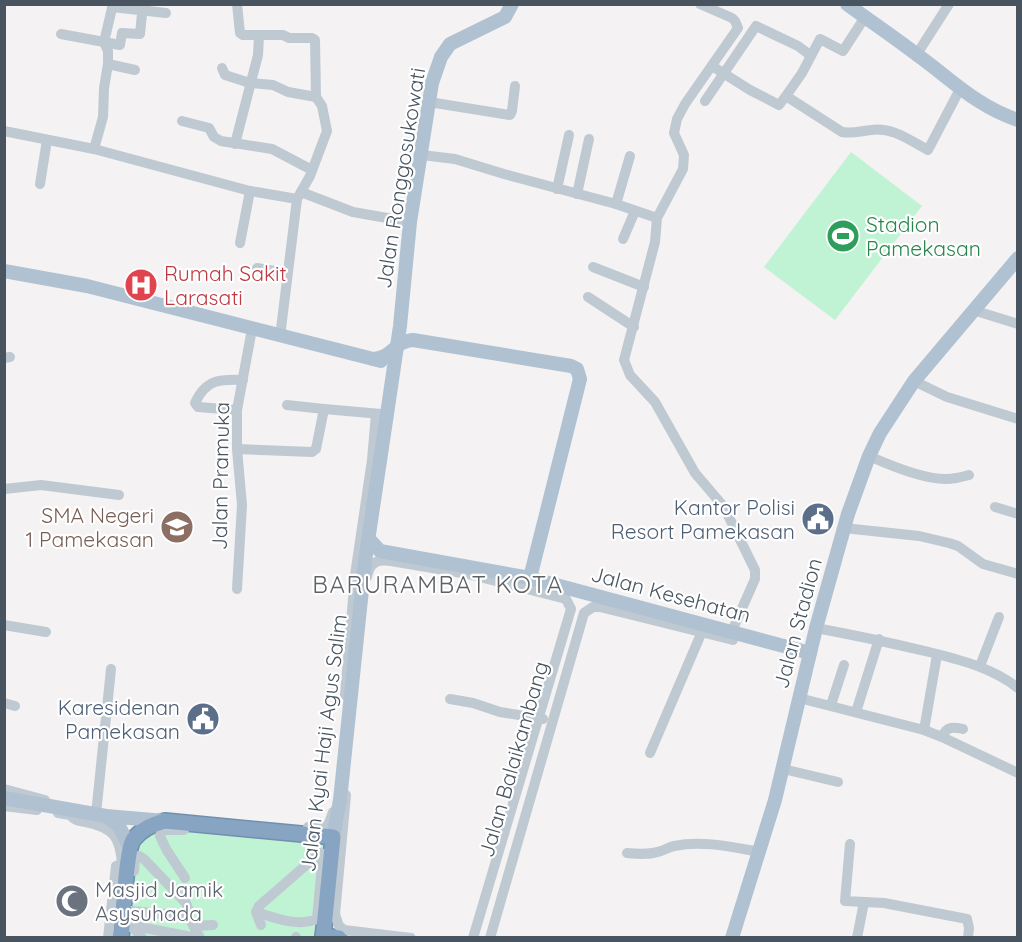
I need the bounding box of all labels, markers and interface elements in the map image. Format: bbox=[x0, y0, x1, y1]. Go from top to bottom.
street label: Jalan Ronggosukowati bbox=[370, 66, 430, 290]
place label: Stadion Pamekasan bbox=[866, 211, 981, 261]
sports icon: Stadion Pamekasan bbox=[825, 218, 861, 254]
place label: Rumah Sakit Larasati bbox=[164, 260, 287, 310]
hospital icon: Rumah Sakit Larasati bbox=[123, 267, 159, 303]
street label: Jalan Pramuka bbox=[206, 402, 234, 550]
place label: Kantor Polisi Resort Pamekasan bbox=[611, 494, 795, 544]
public building icon: Kantor Polisi Resort Pamekasan bbox=[800, 501, 836, 537]
place label: SMA Negeri 1 Pamekasan bbox=[26, 502, 154, 552]
school or university icon: SMA Negeri 1 Pamekasan bbox=[159, 509, 195, 545]
street label: Jalan Stadion bbox=[767, 555, 827, 691]
street label: Jalan Kesehatan bbox=[588, 560, 754, 628]
district label: BARURAMBAT KOTA bbox=[312, 569, 564, 599]
street label: Jalan Kyai Haji Agus Salim bbox=[294, 613, 352, 873]
street label: Jalan Balaikambang bbox=[473, 658, 553, 860]
place label: Karesidenan Pamekasan bbox=[58, 694, 180, 744]
public building icon: Karesidenan Pamekasan bbox=[185, 701, 221, 737]
place label: Masjid Jamik Asysuhada bbox=[95, 876, 223, 926]
mosque icon: Masjid Jamik Asysuhada bbox=[54, 883, 90, 919]

